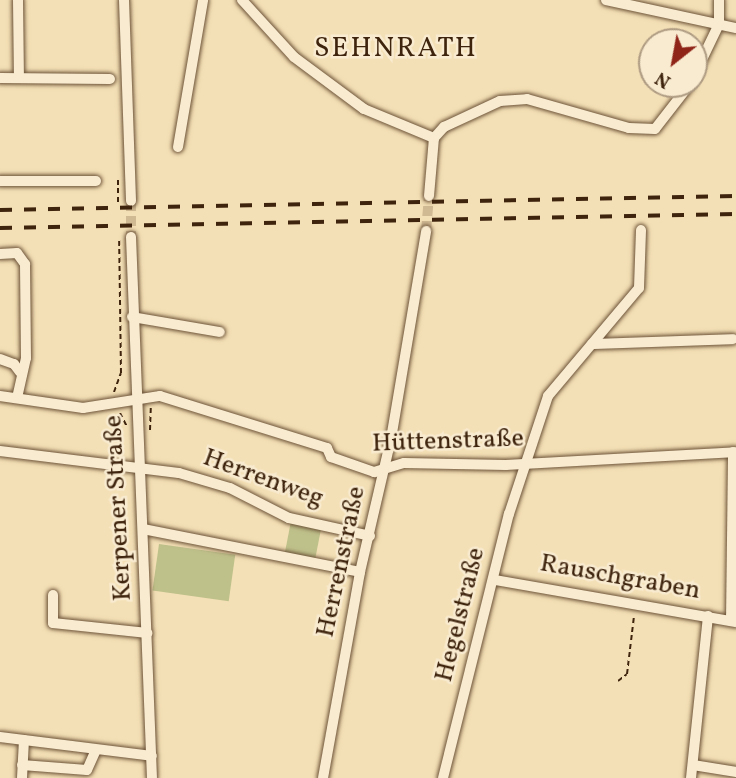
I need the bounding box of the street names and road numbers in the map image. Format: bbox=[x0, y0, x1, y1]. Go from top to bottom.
street label: Kerpener Straße bbox=[99, 414, 139, 602]
street label: Hüttenstraße bbox=[372, 424, 524, 460]
street label: Herrenweg bbox=[198, 443, 328, 515]
street label: Herrenstraße bbox=[311, 484, 373, 640]
street label: Hegelstraße bbox=[429, 545, 493, 685]
street label: Rauschgraben bbox=[537, 549, 703, 607]

